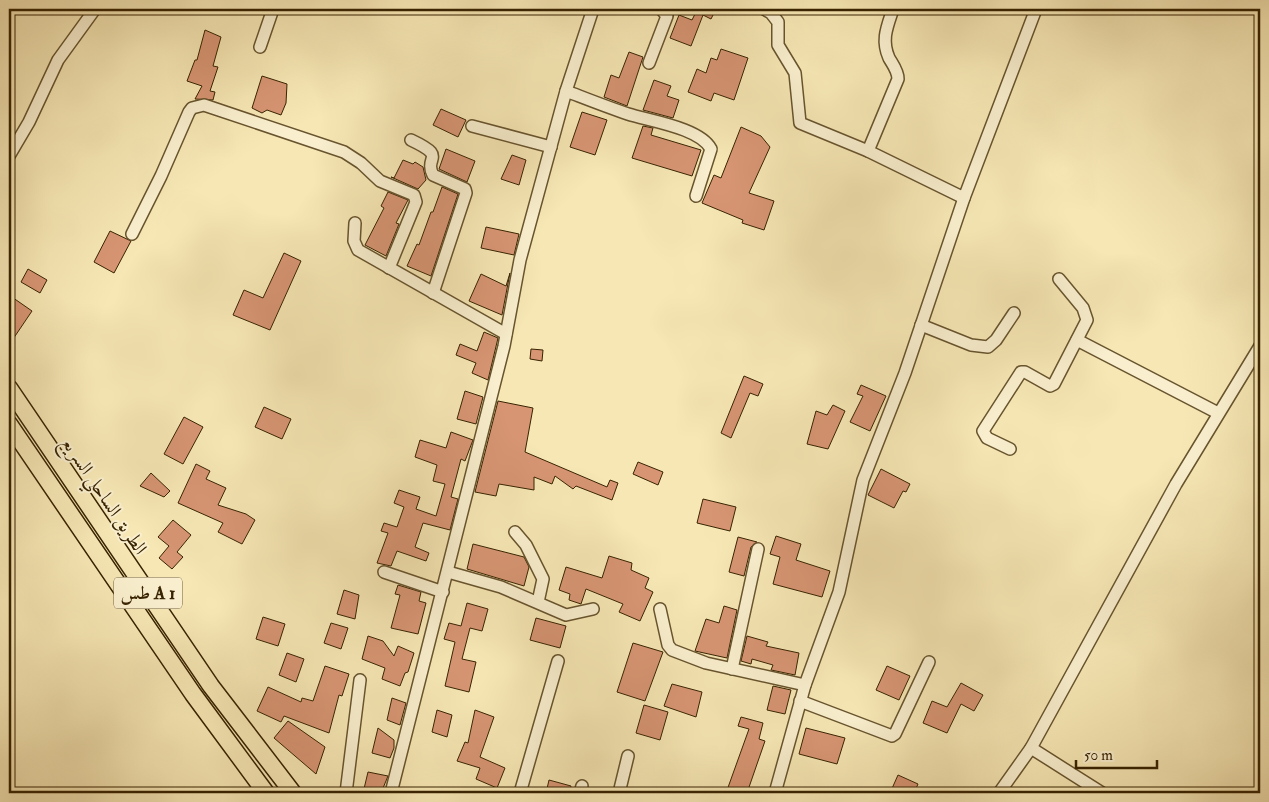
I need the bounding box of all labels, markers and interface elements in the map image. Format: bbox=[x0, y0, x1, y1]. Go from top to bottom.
street label: الطريق الساحلي السريع bbox=[51, 432, 152, 562]
road number: طس A 1 bbox=[114, 578, 182, 608]
scale bar bbox=[1076, 737, 1158, 769]
text: 50 m bbox=[1084, 746, 1113, 765]

